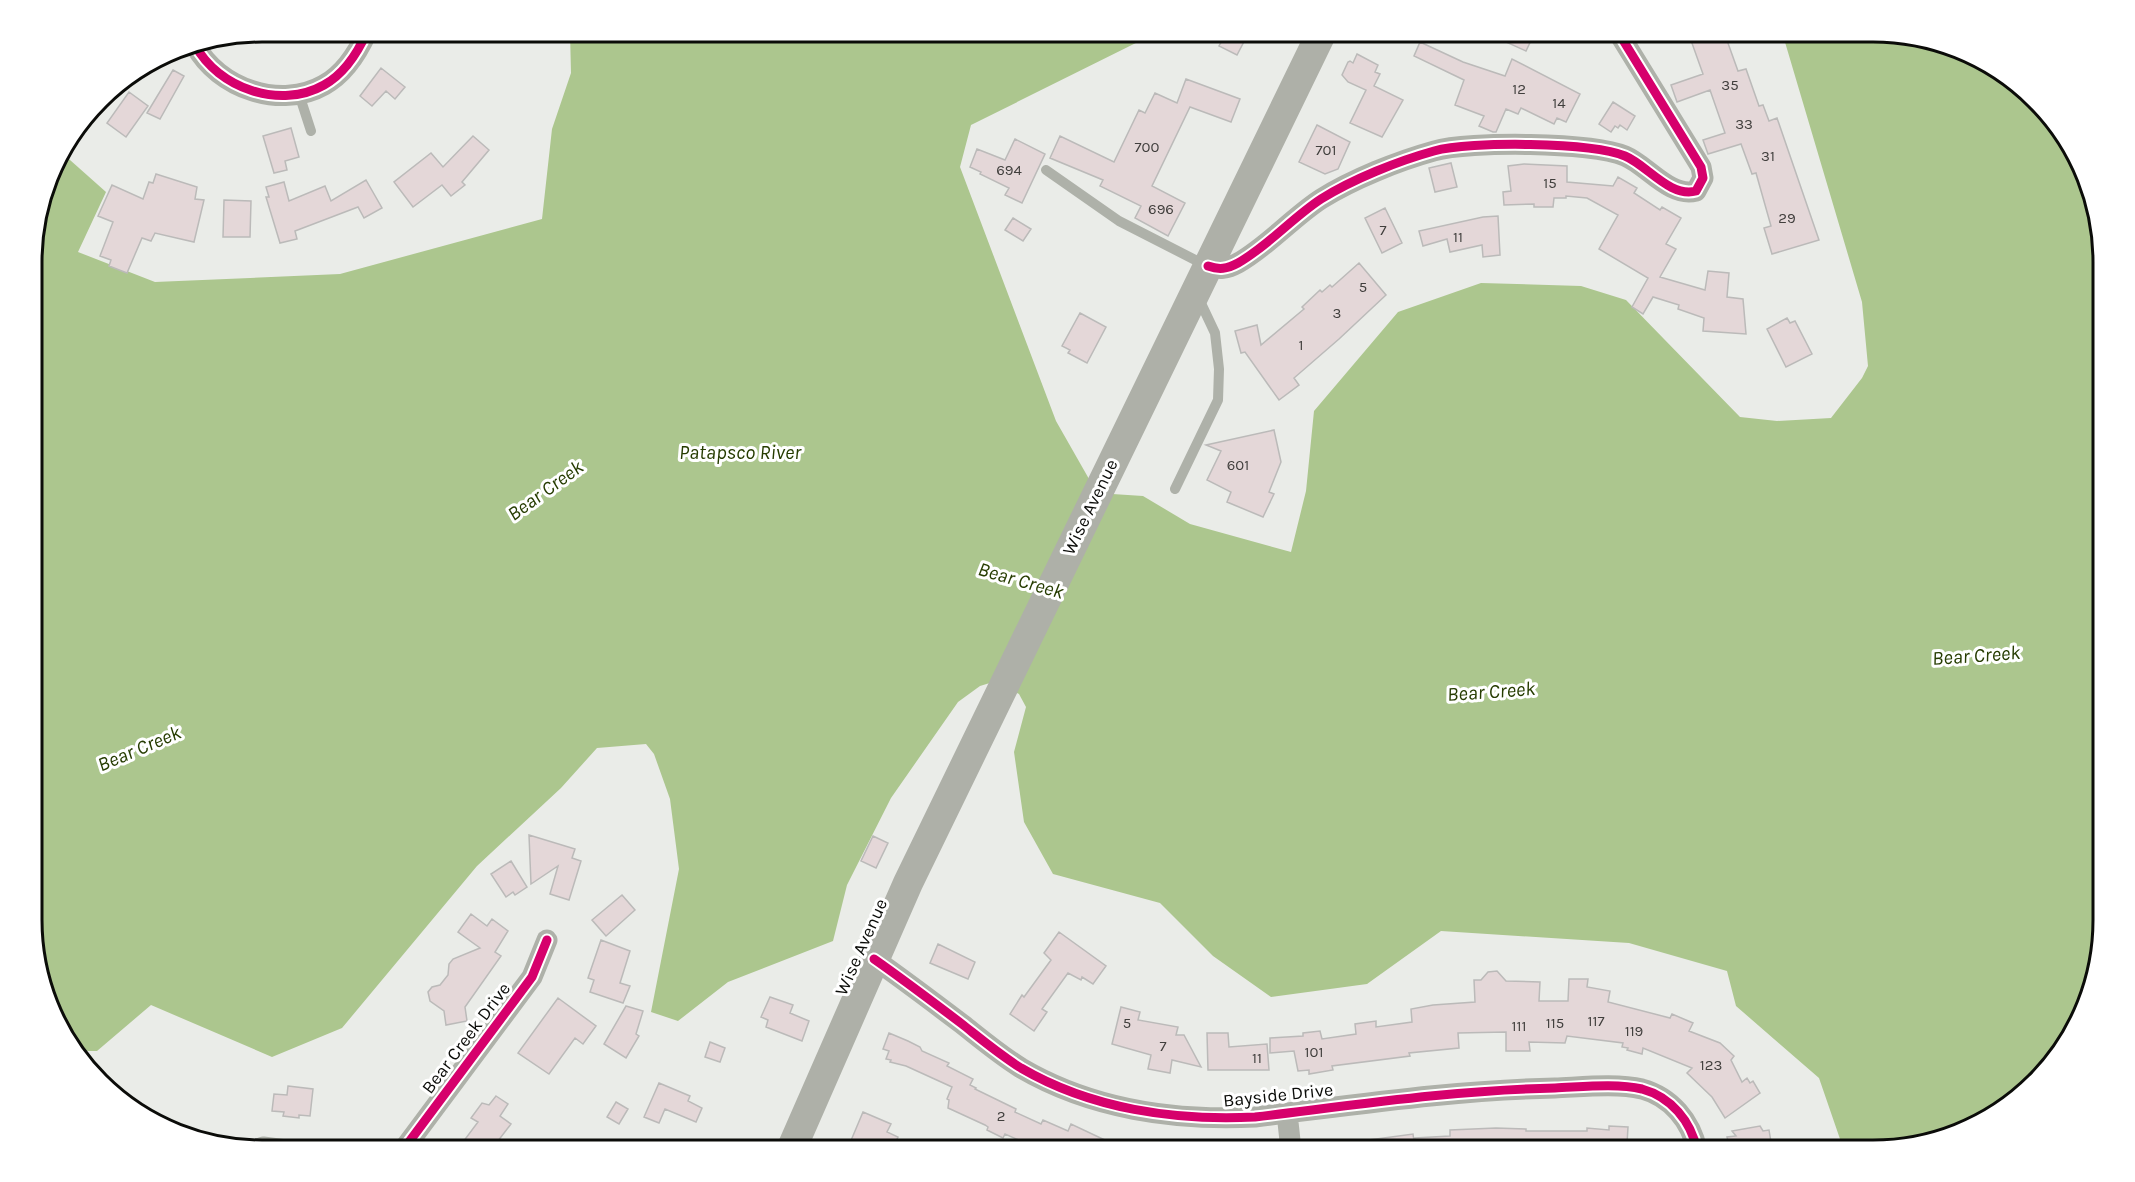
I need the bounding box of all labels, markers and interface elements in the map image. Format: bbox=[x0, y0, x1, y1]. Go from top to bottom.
house number: 35 bbox=[1721, 76, 1739, 94]
house number: 12 bbox=[1512, 80, 1526, 98]
house number: 14 bbox=[1552, 94, 1566, 112]
house number: 33 bbox=[1735, 115, 1753, 133]
house number: 700 bbox=[1135, 138, 1160, 156]
house number: 701 bbox=[1316, 141, 1336, 159]
house number: 31 bbox=[1761, 147, 1775, 165]
house number: 694 bbox=[996, 161, 1022, 179]
house number: 15 bbox=[1543, 174, 1557, 192]
house number: 696 bbox=[1148, 200, 1174, 218]
house number: 29 bbox=[1778, 209, 1796, 227]
house number: 7 bbox=[1379, 221, 1387, 239]
house number: 11 bbox=[1453, 228, 1463, 246]
house number: 5 bbox=[1359, 278, 1367, 296]
house number: 3 bbox=[1333, 304, 1341, 322]
house number: 1 bbox=[1299, 336, 1303, 354]
water label: Patapsco River bbox=[679, 441, 802, 464]
water label: Bear Creek bbox=[503, 455, 588, 526]
street label: Wise Avenue bbox=[1057, 456, 1123, 558]
house number: 601 bbox=[1227, 456, 1249, 474]
water label: Bear Creek bbox=[975, 557, 1067, 604]
water label: Bear Creek bbox=[1931, 641, 2022, 670]
water label: Bear Creek bbox=[1446, 677, 1537, 706]
water label: Bear Creek bbox=[94, 720, 185, 776]
street label: Wise Avenue bbox=[830, 895, 892, 999]
street label: Bear Creek Drive bbox=[417, 978, 515, 1098]
house number: 117 bbox=[1588, 1012, 1604, 1030]
house number: 5 bbox=[1123, 1014, 1131, 1032]
house number: 115 bbox=[1546, 1014, 1564, 1032]
house number: 111 bbox=[1512, 1017, 1526, 1035]
house number: 119 bbox=[1625, 1022, 1643, 1040]
house number: 7 bbox=[1159, 1037, 1167, 1055]
house number: 101 bbox=[1305, 1043, 1323, 1061]
house number: 11 bbox=[1252, 1049, 1262, 1067]
house number: 123 bbox=[1700, 1056, 1722, 1074]
street label: Bayside Drive bbox=[1222, 1078, 1334, 1112]
house number: 2 bbox=[997, 1107, 1005, 1125]

